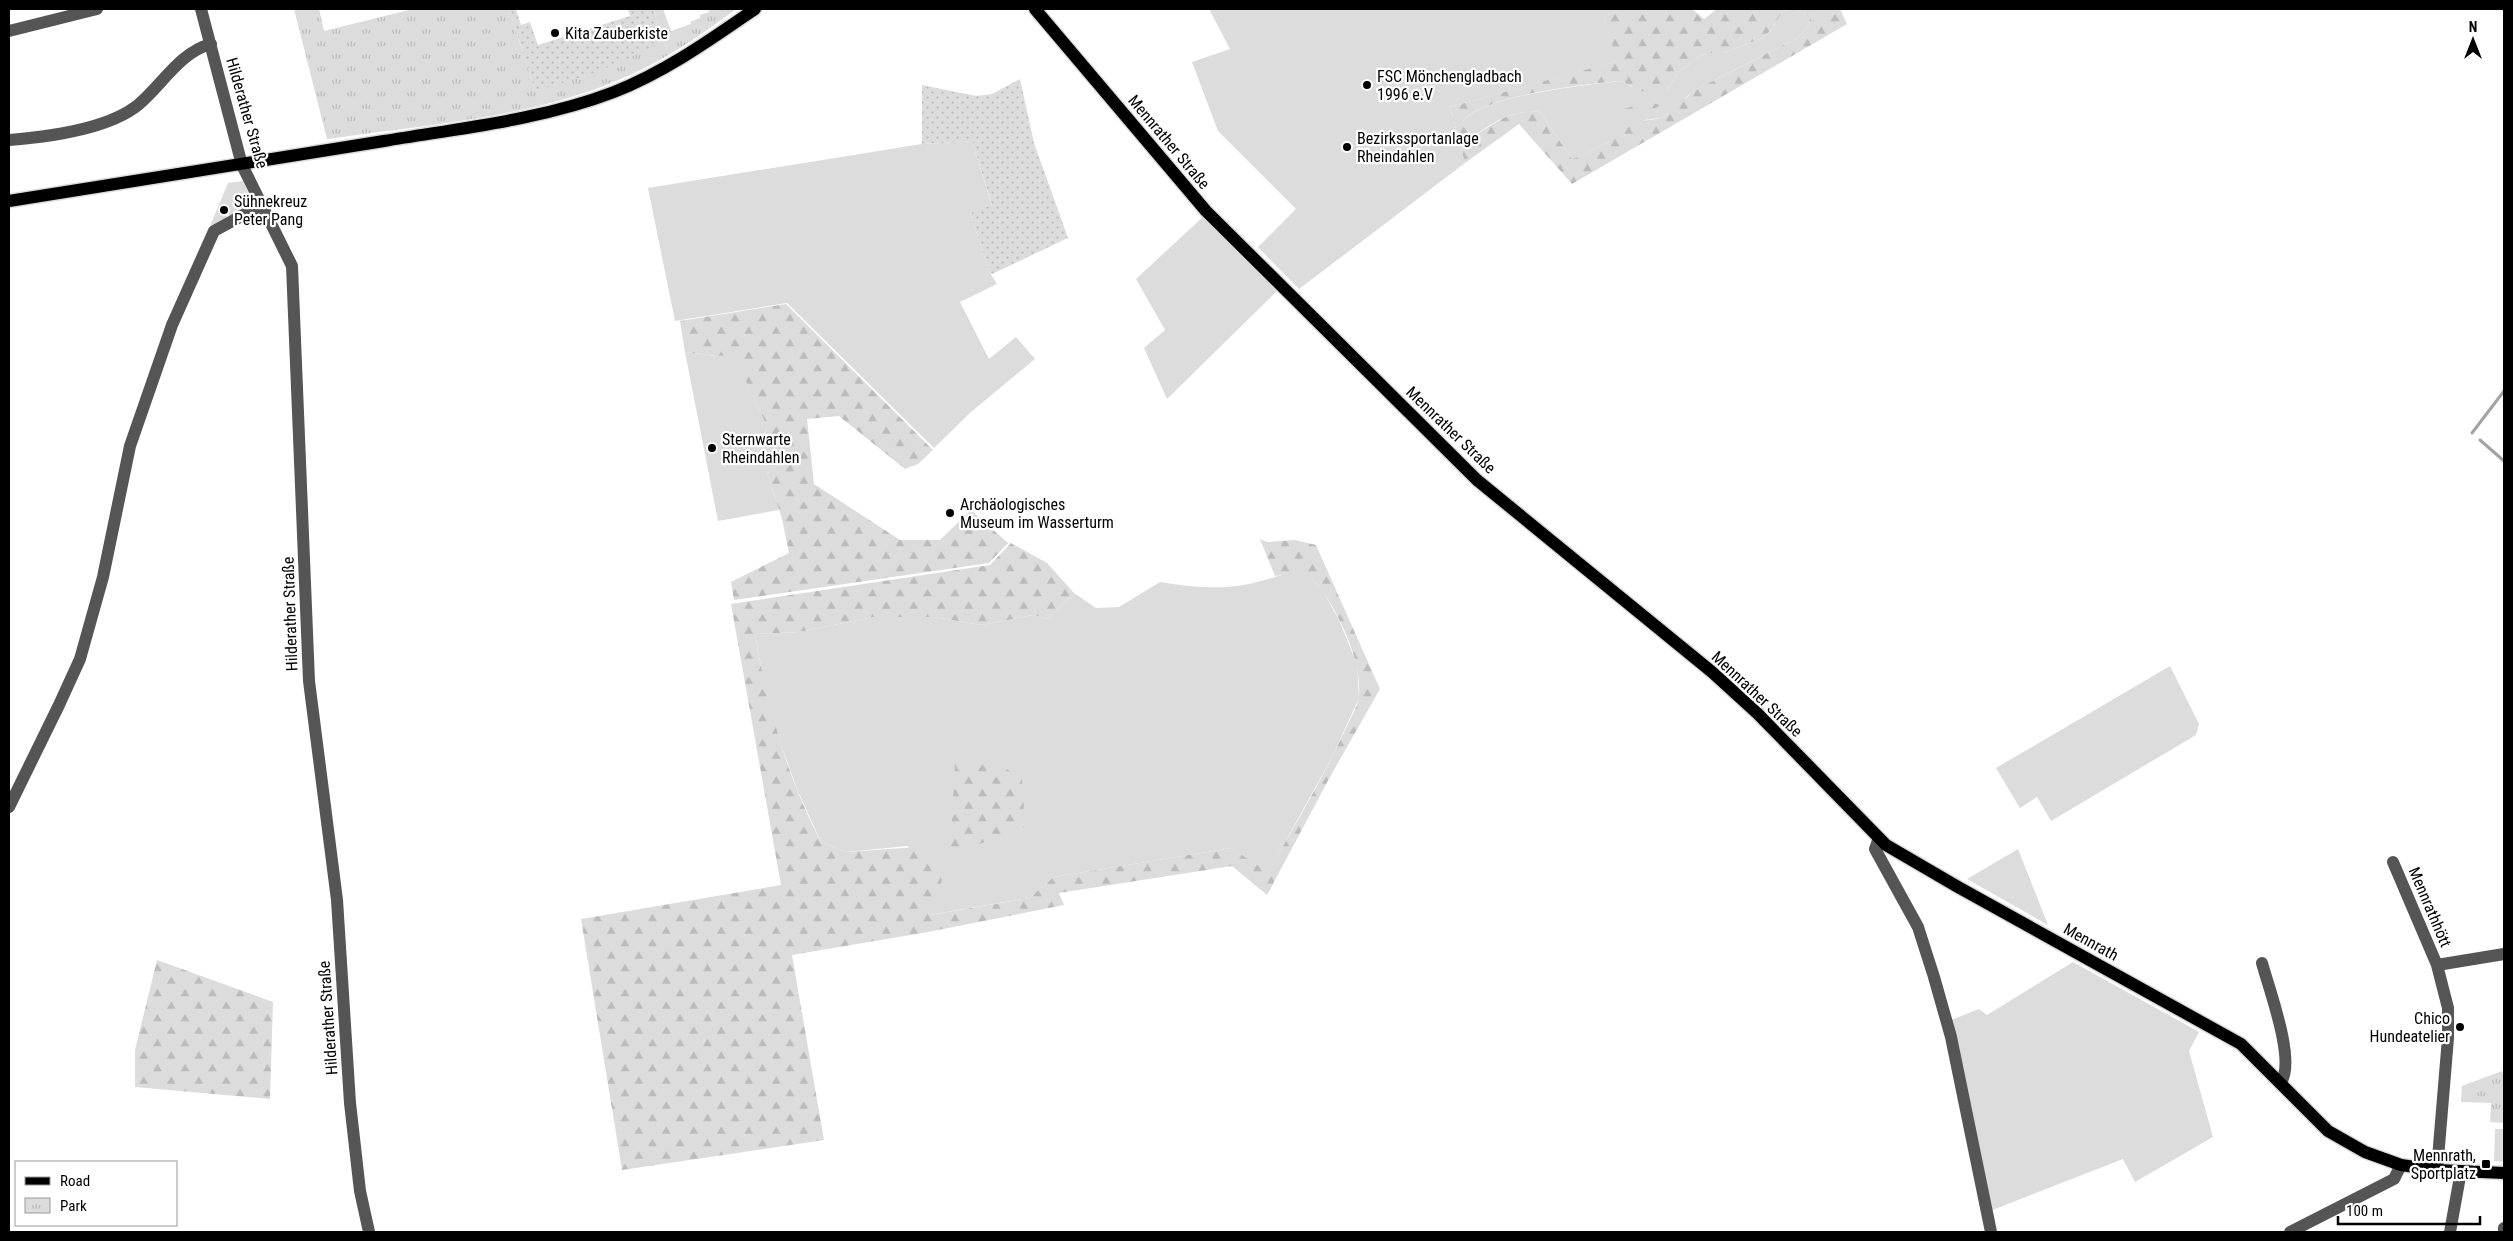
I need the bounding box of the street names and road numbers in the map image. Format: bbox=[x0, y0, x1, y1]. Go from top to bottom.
street label: Hilderather Straße bbox=[222, 55, 272, 171]
street label: Mennrather Straße bbox=[1124, 91, 1214, 193]
street label: Mennrather Straße bbox=[1402, 383, 1500, 477]
street label: Hilderather Straße bbox=[279, 556, 301, 672]
street label: Mennrather Straße bbox=[1708, 647, 1806, 741]
street label: Mennrathhött bbox=[2405, 864, 2455, 950]
street label: Mennrath bbox=[2060, 919, 2122, 965]
street label: Hilderather Straße bbox=[315, 960, 341, 1076]

